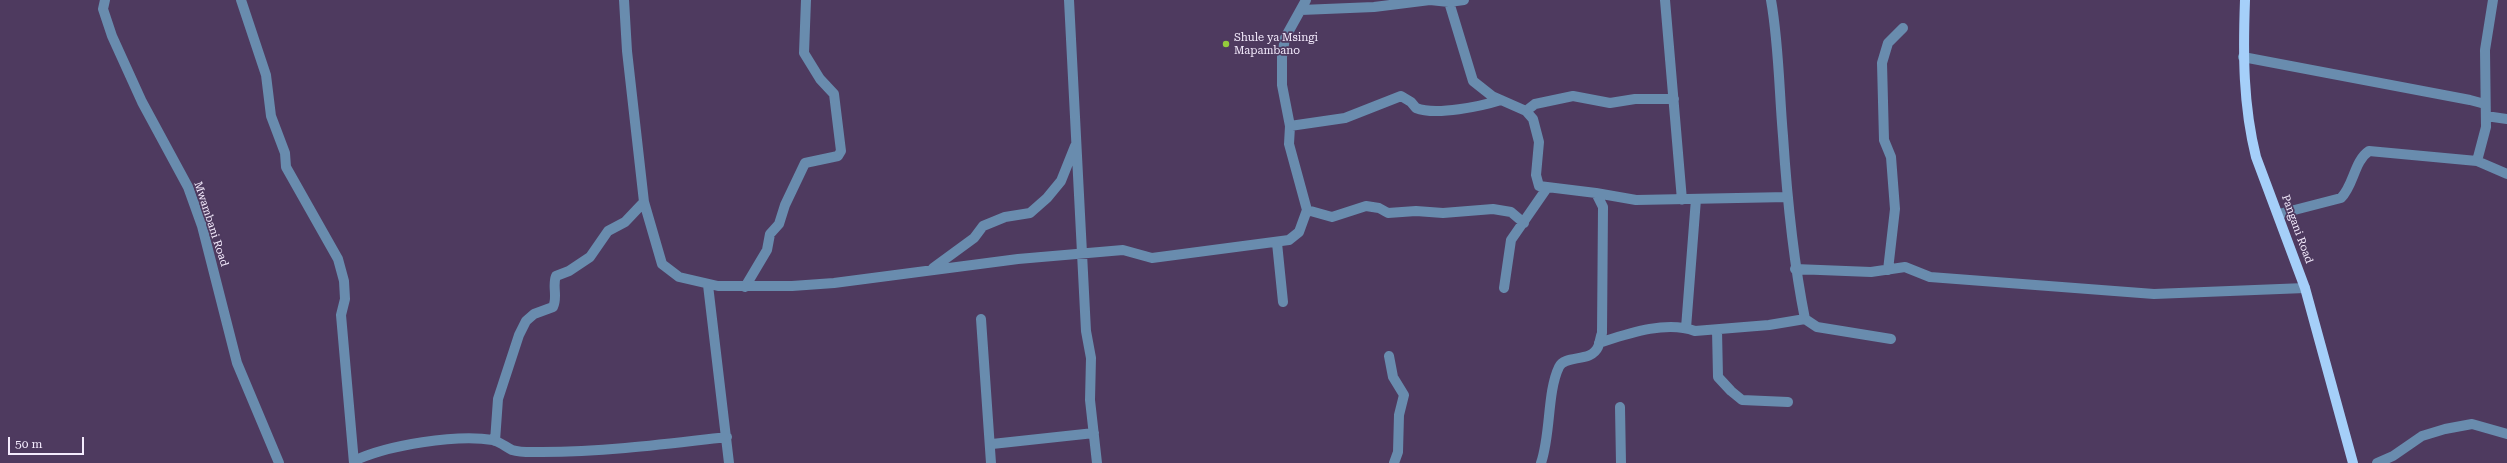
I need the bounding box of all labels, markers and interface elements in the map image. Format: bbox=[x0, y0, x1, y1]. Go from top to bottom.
place label: Shule ya Msingi Mapambano bbox=[1234, 31, 1318, 57]
marker: Shule ya Msingi Mapambano bbox=[1221, 39, 1231, 49]
street label: Mwambani Road bbox=[191, 180, 231, 268]
street label: Pangani Road bbox=[2278, 193, 2316, 265]
scale bar bbox=[10, 429, 86, 455]
text: 50 m bbox=[15, 437, 42, 451]

